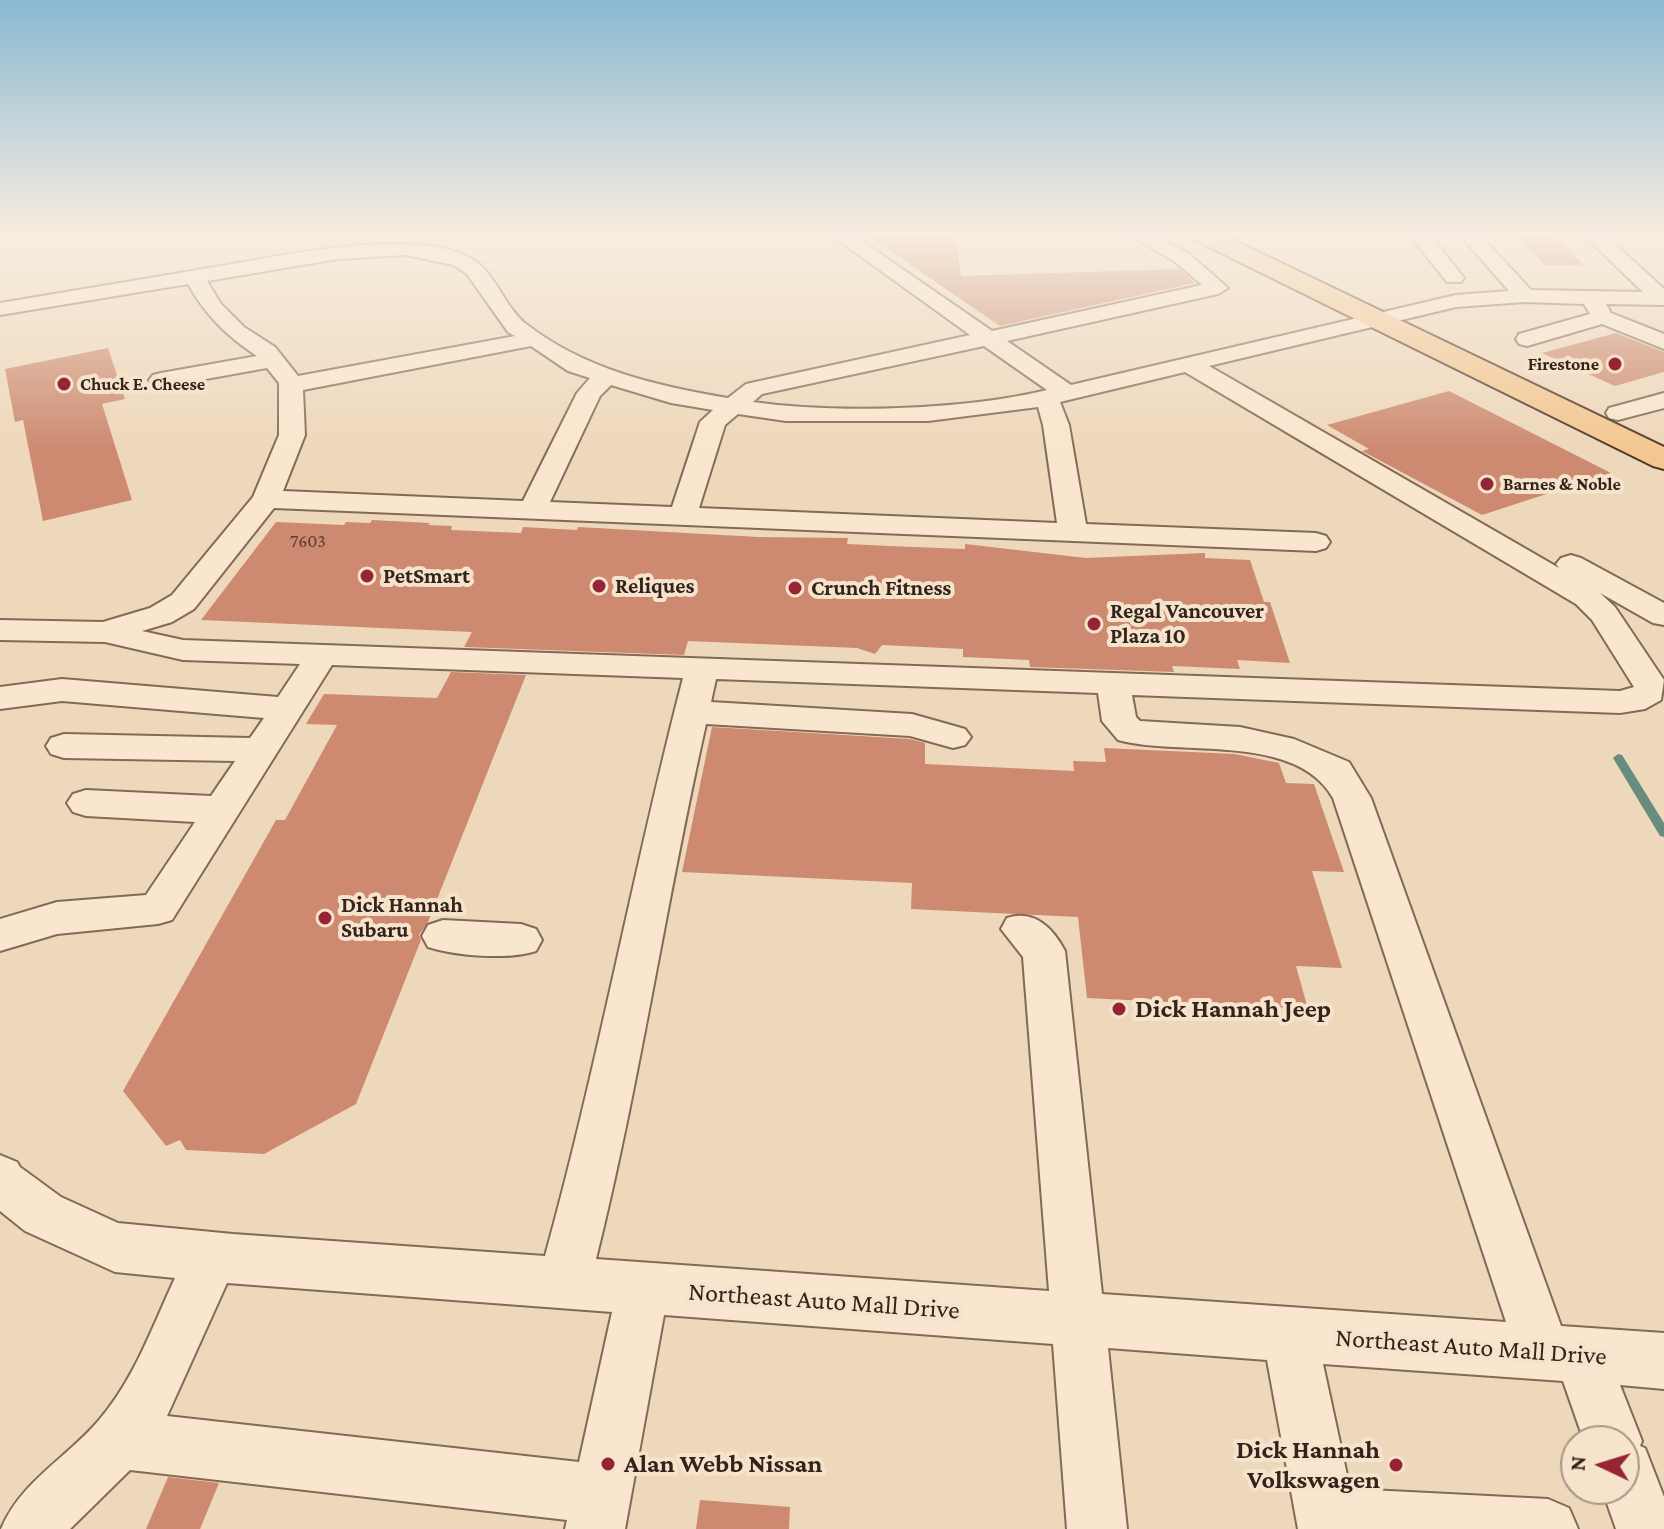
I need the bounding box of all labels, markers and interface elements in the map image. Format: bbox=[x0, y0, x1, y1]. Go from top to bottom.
place label: Firestone bbox=[1528, 353, 1599, 375]
marker: Firestone bbox=[1606, 355, 1624, 373]
place label: Chuck E. Cheese bbox=[80, 373, 205, 395]
marker: Chuck E. Cheese bbox=[55, 375, 73, 393]
place label: Barnes & Noble bbox=[1503, 473, 1621, 495]
marker: Barnes & Noble bbox=[1478, 475, 1496, 493]
house number: 7603 bbox=[290, 530, 326, 552]
place label: PetSmart bbox=[383, 563, 470, 589]
marker: PetSmart bbox=[358, 567, 376, 585]
place label: Reliques bbox=[615, 573, 694, 599]
place label: Crunch Fitness bbox=[811, 575, 951, 601]
marker: Reliques bbox=[590, 577, 608, 595]
marker: Crunch Fitness bbox=[786, 579, 804, 597]
place label: Regal Vancouver Plaza 10 bbox=[1110, 598, 1264, 650]
marker: Regal Vancouver Plaza 10 bbox=[1085, 615, 1103, 633]
place label: Dick Hannah Subaru bbox=[341, 892, 463, 944]
marker: Dick Hannah Subaru bbox=[316, 909, 334, 927]
place label: Dick Hannah Jeep bbox=[1135, 993, 1331, 1025]
marker: Dick Hannah Jeep bbox=[1110, 1000, 1128, 1018]
street label: Northeast Auto Mall Drive bbox=[687, 1276, 961, 1326]
street label: Northeast Auto Mall Drive bbox=[1334, 1322, 1608, 1372]
north arrow bbox=[1560, 1425, 1640, 1505]
place label: Dick Hannah Volkswagen bbox=[1236, 1434, 1380, 1496]
place label: Alan Webb Nissan bbox=[624, 1448, 822, 1480]
marker: Alan Webb Nissan bbox=[599, 1455, 617, 1473]
text: N bbox=[1565, 1455, 1591, 1472]
marker: Dick Hannah Volkswagen bbox=[1387, 1456, 1405, 1474]

